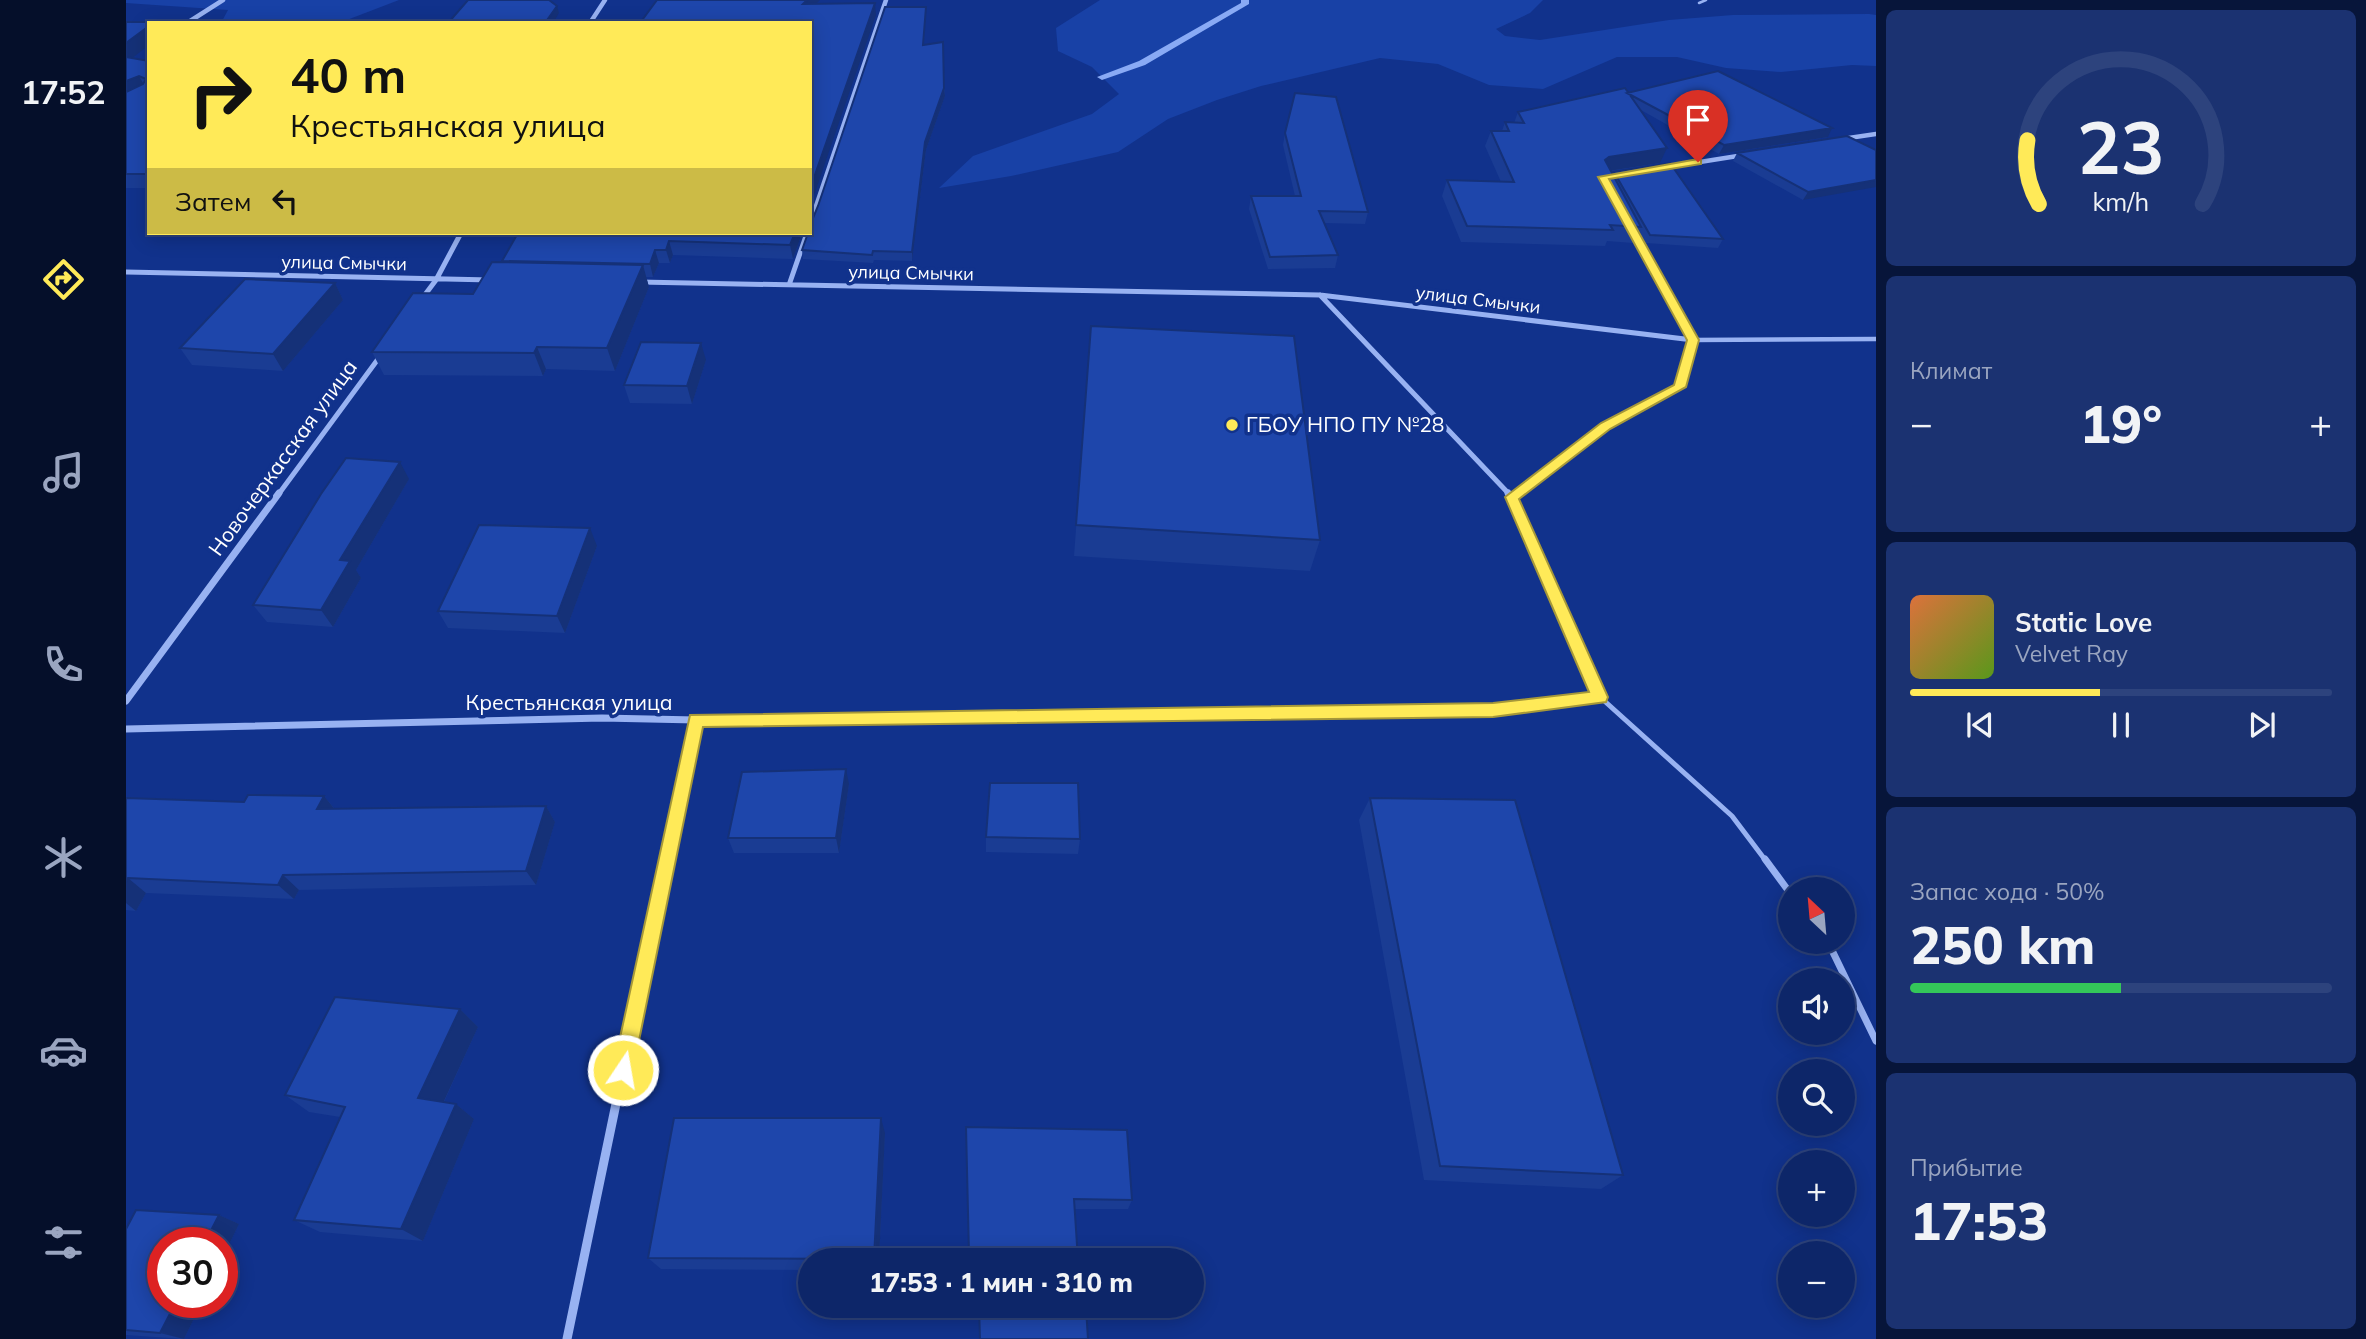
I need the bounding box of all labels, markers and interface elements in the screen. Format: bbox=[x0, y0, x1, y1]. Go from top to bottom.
text: 40 m bbox=[290, 44, 406, 105]
icon: right bbox=[175, 49, 266, 140]
text: 17:52 bbox=[21, 72, 105, 112]
pin bbox=[1668, 90, 1728, 162]
icon: arrive bbox=[1679, 101, 1717, 139]
text: 23 bbox=[2077, 101, 2165, 192]
text: Крестьянская улица bbox=[290, 105, 606, 145]
icon: left bbox=[266, 182, 304, 220]
text: Затем bbox=[175, 185, 252, 218]
text: km/h bbox=[2093, 186, 2149, 217]
street label: улица Смычки bbox=[281, 250, 407, 275]
icon: directions bbox=[39, 255, 88, 304]
street label: улица Смычки bbox=[848, 260, 974, 285]
street label: улица Смычки bbox=[1414, 280, 1542, 319]
street label: Новочеркасская улица bbox=[202, 354, 362, 561]
text: Климат bbox=[1910, 356, 1992, 385]
text: 19° bbox=[2080, 391, 2162, 456]
text: − bbox=[1910, 399, 1933, 447]
text: + bbox=[2309, 399, 2332, 447]
place label: ГБОУ НПО ПУ №28 bbox=[1246, 411, 1444, 437]
marker: ГБОУ НПО ПУ №28 bbox=[1224, 417, 1240, 433]
icon: music bbox=[39, 448, 88, 497]
text: Static Love bbox=[2015, 606, 2152, 639]
text: Velvet Ray bbox=[2015, 639, 2128, 668]
icon: phone bbox=[39, 640, 88, 689]
street label: Крестьянская улица bbox=[465, 689, 673, 715]
icon: previous bbox=[1961, 706, 1999, 744]
icon: pause bbox=[2102, 706, 2140, 744]
icon: next bbox=[2243, 706, 2281, 744]
icon: climate bbox=[39, 833, 88, 882]
north arrow bbox=[1778, 877, 1855, 954]
map controls bbox=[1778, 877, 1855, 1318]
text: Запас хода · 50% bbox=[1910, 877, 2105, 906]
text: 250 km bbox=[1910, 912, 2095, 977]
button: sound bbox=[1778, 968, 1855, 1045]
icon: car bbox=[39, 1026, 88, 1075]
position arrow bbox=[586, 1033, 660, 1107]
button: search bbox=[1778, 1059, 1855, 1136]
button: + bbox=[1778, 1150, 1855, 1227]
text: Прибытие bbox=[1910, 1153, 2023, 1182]
text: 17:53 bbox=[1910, 1188, 2048, 1253]
icon: filters bbox=[39, 1218, 88, 1267]
speed limit sign: 30 bbox=[147, 1227, 238, 1318]
button: − bbox=[1778, 1241, 1855, 1318]
text: 17:53 · 1 мин · 310 m bbox=[869, 1266, 1133, 1299]

